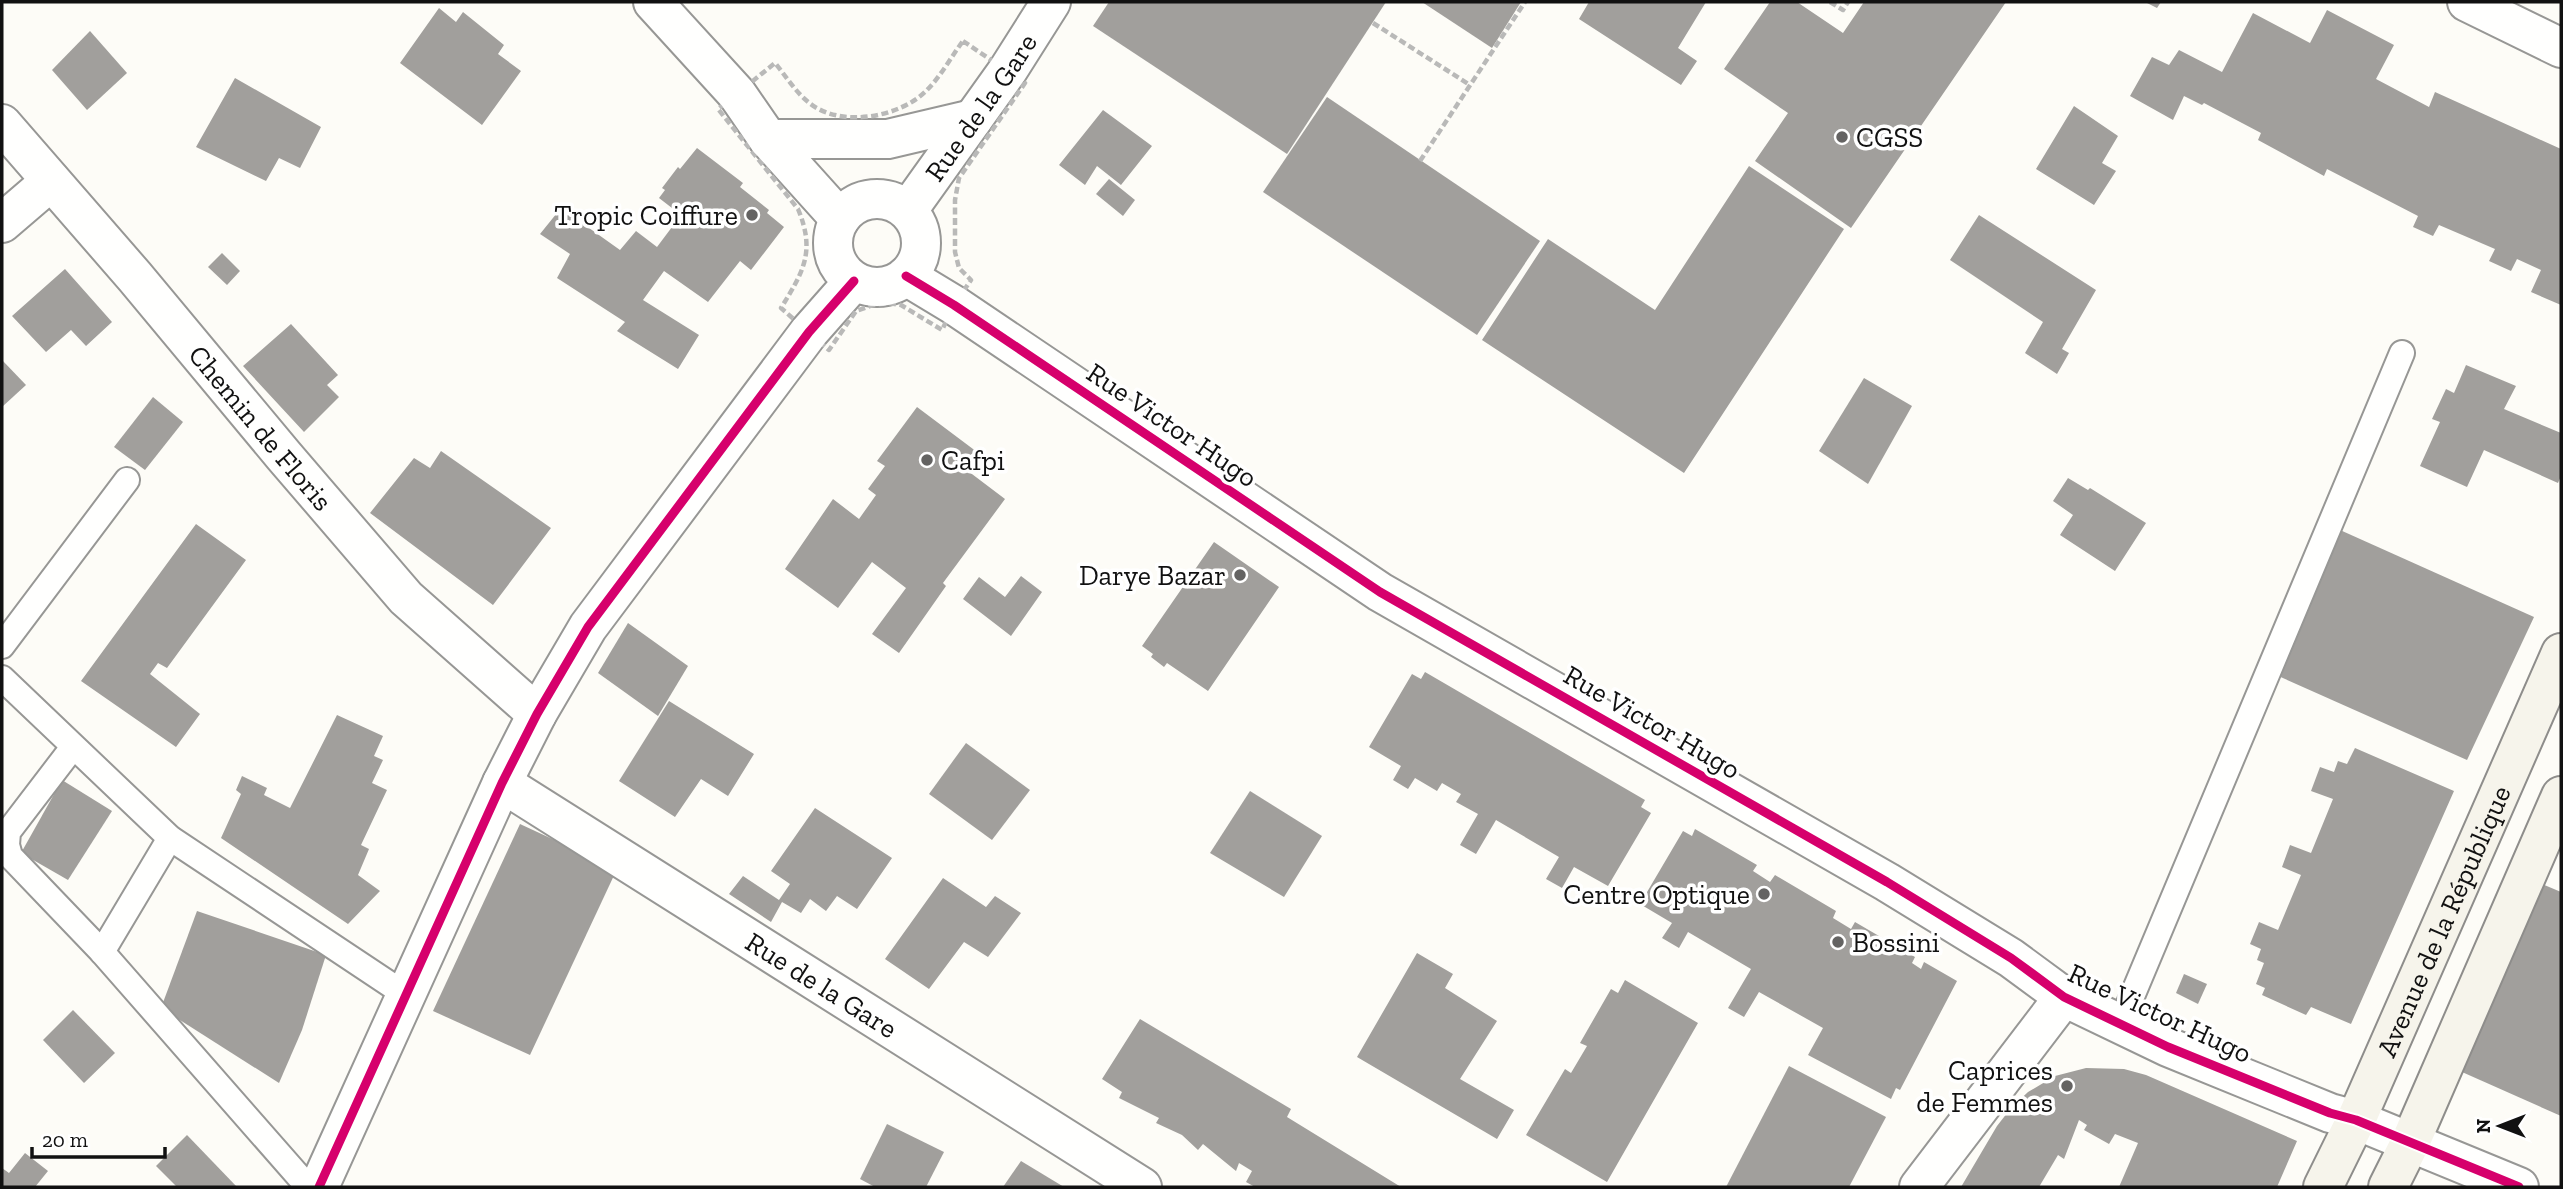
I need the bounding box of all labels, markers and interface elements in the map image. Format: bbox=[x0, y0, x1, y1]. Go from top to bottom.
street label: Rue de la Gare bbox=[918, 27, 1043, 187]
place label: CGSS bbox=[1856, 121, 1923, 154]
marker: CGSS bbox=[1834, 129, 1850, 145]
place label: Tropic Coiffure bbox=[554, 199, 738, 232]
marker: Tropic Coiffure bbox=[744, 207, 760, 223]
street label: Chemin de Floris bbox=[182, 338, 340, 517]
street label: Rue Victor Hugo bbox=[1081, 356, 1263, 494]
place label: Cafpi bbox=[941, 444, 1005, 477]
marker: Cafpi bbox=[919, 452, 935, 468]
place label: Darye Bazar bbox=[1079, 559, 1226, 592]
marker: Darye Bazar bbox=[1232, 567, 1248, 583]
street label: Rue Victor Hugo bbox=[1558, 658, 1746, 786]
street label: Avenue de la République bbox=[2369, 780, 2517, 1062]
place label: Centre Optique bbox=[1563, 878, 1750, 911]
marker: Centre Optique bbox=[1756, 886, 1772, 902]
street label: Rue de la Gare bbox=[740, 925, 903, 1045]
place label: Bossini bbox=[1852, 926, 1940, 959]
marker: Bossini bbox=[1830, 934, 1846, 950]
street label: Rue Victor Hugo bbox=[2063, 956, 2257, 1070]
place label: Caprices de Femmes bbox=[1916, 1054, 2053, 1119]
marker: Caprices de Femmes bbox=[2059, 1078, 2075, 1094]
north arrow bbox=[2465, 1091, 2535, 1161]
scale bar bbox=[32, 1116, 164, 1160]
text: N bbox=[2472, 1119, 2495, 1133]
text: 20 m bbox=[42, 1127, 88, 1152]

